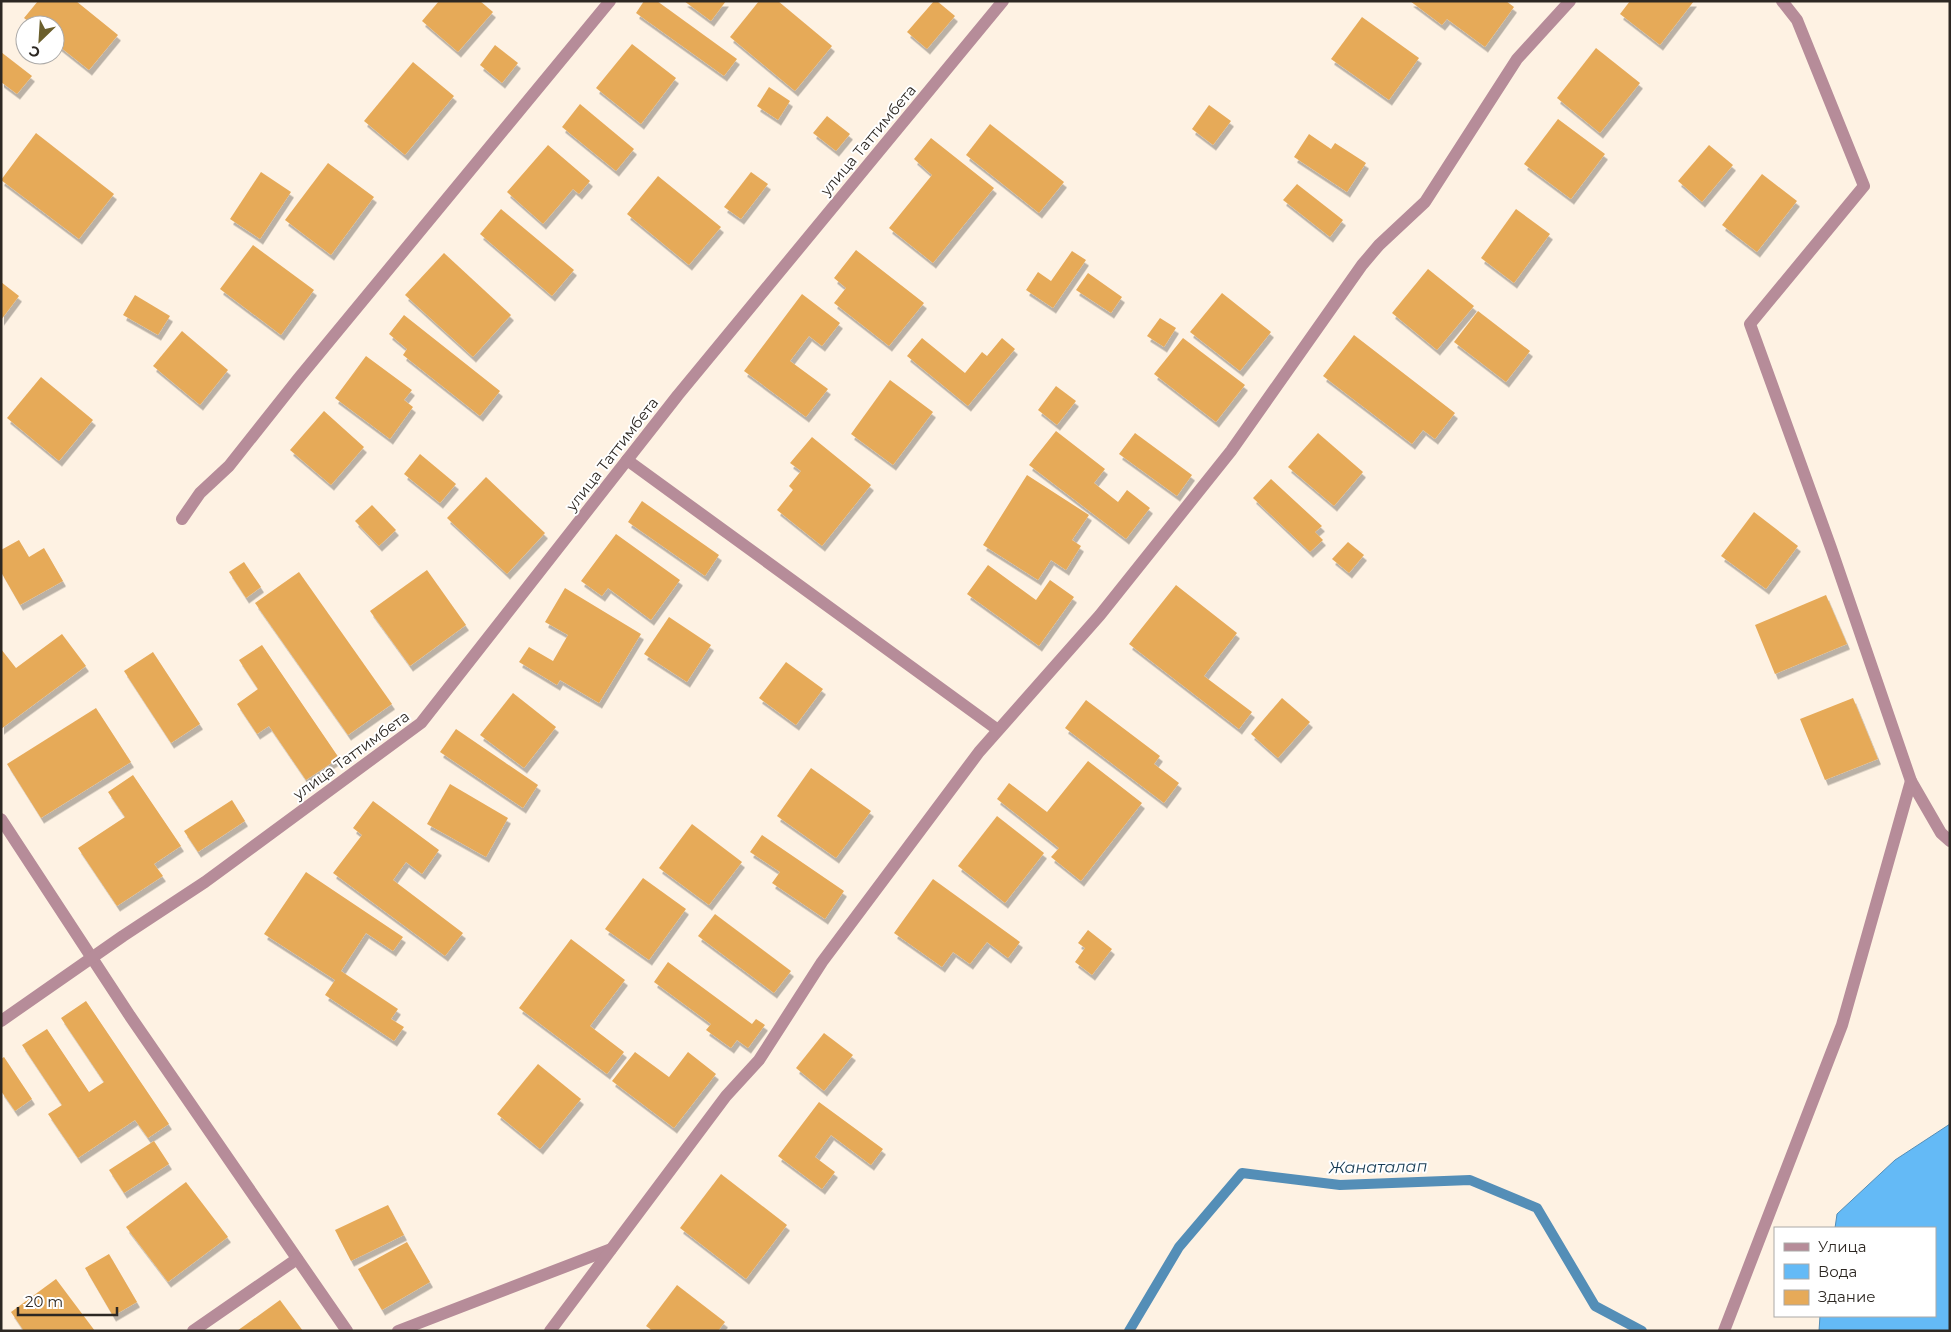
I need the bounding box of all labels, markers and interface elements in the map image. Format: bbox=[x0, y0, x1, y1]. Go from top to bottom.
north arrow bbox=[15, 15, 65, 65]
text: С bbox=[26, 41, 43, 62]
street label: улица Таттимбета bbox=[815, 81, 920, 200]
street label: улица Таттимбета bbox=[561, 393, 662, 515]
street label: улица Таттимбета bbox=[288, 706, 413, 804]
water label: Жанаталап bbox=[1328, 1157, 1427, 1177]
legend bbox=[1774, 1227, 1936, 1317]
text: Улица bbox=[1818, 1237, 1866, 1256]
text: Вода bbox=[1818, 1262, 1857, 1281]
scale bar bbox=[18, 1284, 116, 1316]
text: Здание bbox=[1818, 1287, 1876, 1306]
text: 20 m bbox=[25, 1292, 63, 1311]

